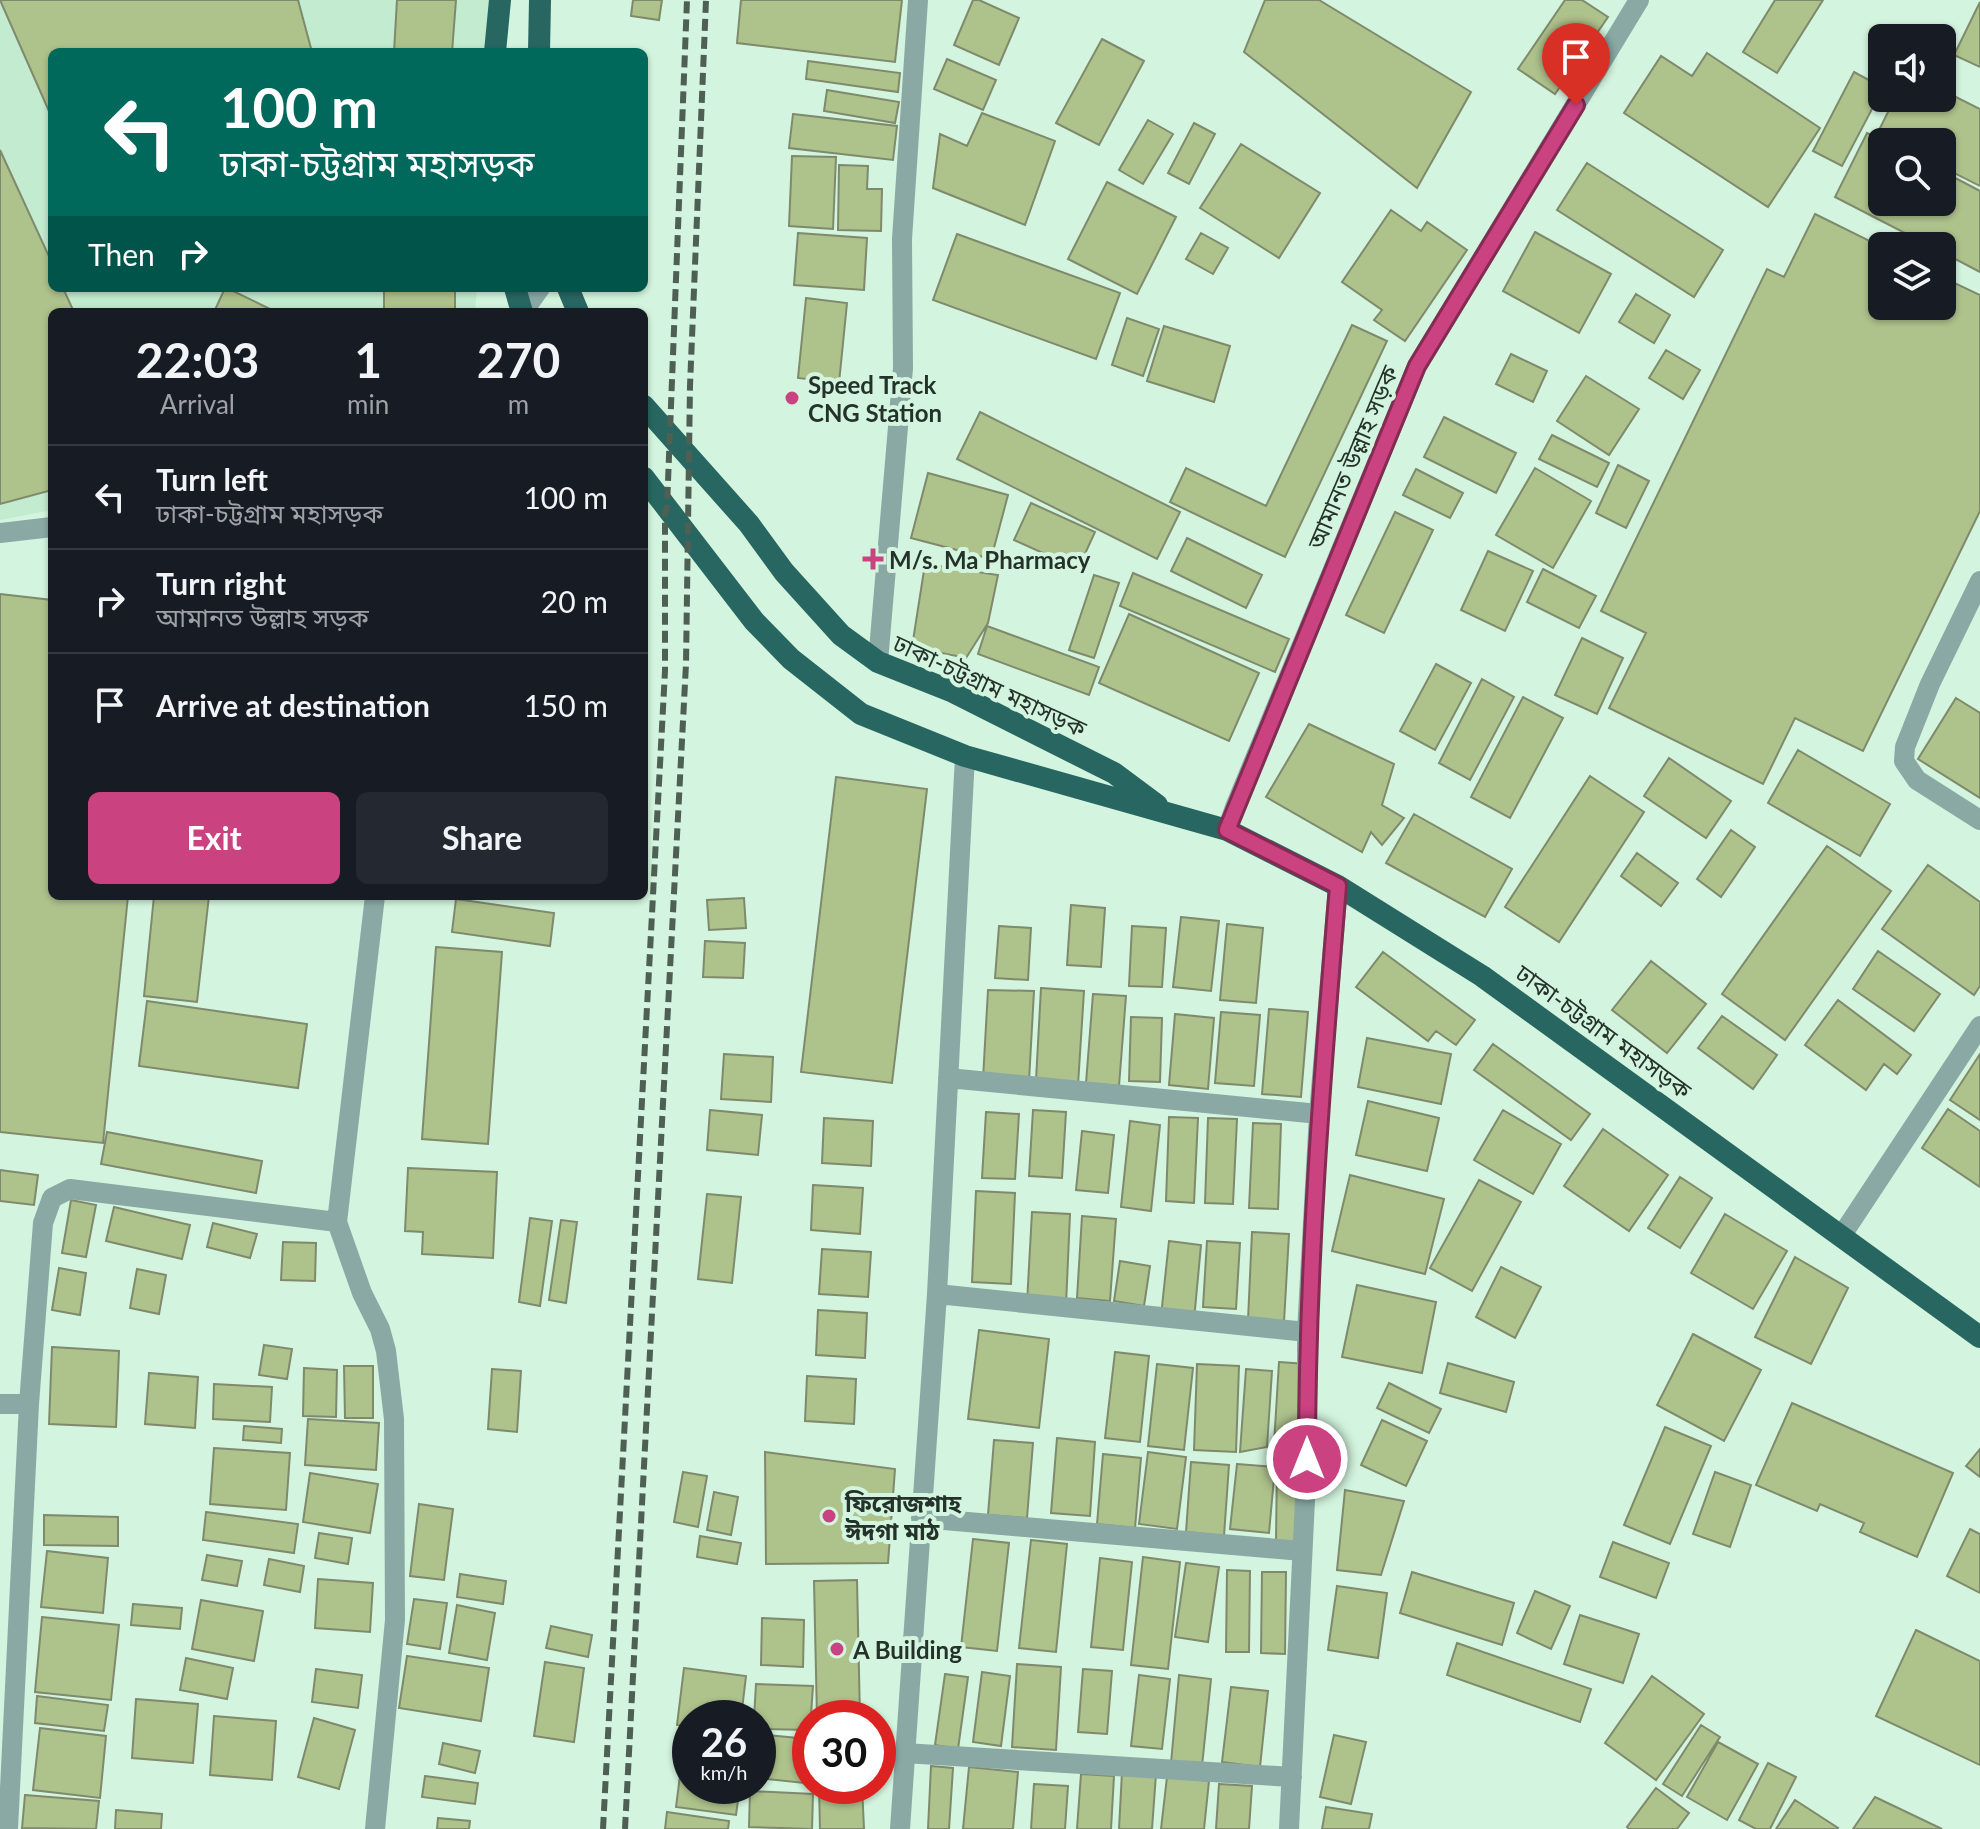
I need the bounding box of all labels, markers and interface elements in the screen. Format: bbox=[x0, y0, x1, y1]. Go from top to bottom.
pin bbox=[1542, 23, 1610, 105]
map controls bbox=[1868, 24, 1956, 320]
button: sound bbox=[1868, 24, 1956, 112]
icon: arrive bbox=[1554, 35, 1598, 79]
text: 100 m bbox=[220, 73, 378, 140]
icon: left bbox=[88, 80, 192, 184]
button: search bbox=[1868, 128, 1956, 216]
text: ঢাকা-চট্টগ্রাম মহাসড়ক bbox=[220, 141, 535, 185]
icon: right bbox=[171, 232, 215, 276]
button: layers bbox=[1868, 232, 1956, 320]
text: Then bbox=[88, 236, 155, 272]
text: 22:03 bbox=[136, 331, 259, 388]
text: 1 bbox=[354, 331, 382, 388]
text: 270 bbox=[477, 331, 560, 388]
street label: আমানত উল্লাহ সড়ক bbox=[1300, 360, 1404, 554]
place label: Speed Track CNG Station bbox=[808, 370, 942, 427]
text: Arrival bbox=[160, 388, 235, 420]
text: min bbox=[347, 388, 389, 420]
text: m bbox=[508, 388, 529, 420]
marker: Speed Track CNG Station bbox=[783, 389, 801, 407]
text: Turn left bbox=[156, 461, 268, 497]
icon: left bbox=[88, 475, 132, 519]
text: 100 m bbox=[523, 479, 608, 515]
text: ঢাকা-চট্টগ্রাম মহাসড়ক bbox=[156, 497, 383, 529]
place label: M/s. Ma Pharmacy bbox=[889, 545, 1091, 574]
marker: M/s. Ma Pharmacy bbox=[864, 550, 882, 568]
text: Turn right bbox=[156, 565, 286, 601]
icon: right bbox=[88, 579, 132, 623]
text: 20 m bbox=[541, 583, 608, 619]
text: আমানত উল্লাহ সড়ক bbox=[156, 601, 369, 633]
street label: ঢাকা-চট্টগ্রাম মহাসড়ক bbox=[888, 627, 1092, 743]
icon: arrive bbox=[88, 683, 132, 727]
text: Arrive at destination bbox=[156, 687, 430, 723]
text: 150 m bbox=[523, 687, 608, 723]
button: Exit bbox=[88, 792, 340, 884]
button: Share bbox=[356, 792, 608, 884]
street label: ঢাকা-চট্টগ্রাম মহাসড়ক bbox=[1510, 957, 1698, 1105]
position arrow bbox=[1265, 1417, 1349, 1501]
place label: ফিরোজশাহ ঈদগা মাঠ bbox=[844, 1488, 962, 1545]
marker: ফিরোজশাহ ঈদগা মাঠ bbox=[820, 1507, 838, 1525]
place label: A Building bbox=[852, 1635, 962, 1664]
marker: A Building bbox=[828, 1640, 846, 1658]
speed limit sign: 30 bbox=[792, 1700, 896, 1804]
text: 26 bbox=[701, 1718, 747, 1766]
text: km/h bbox=[701, 1760, 747, 1784]

